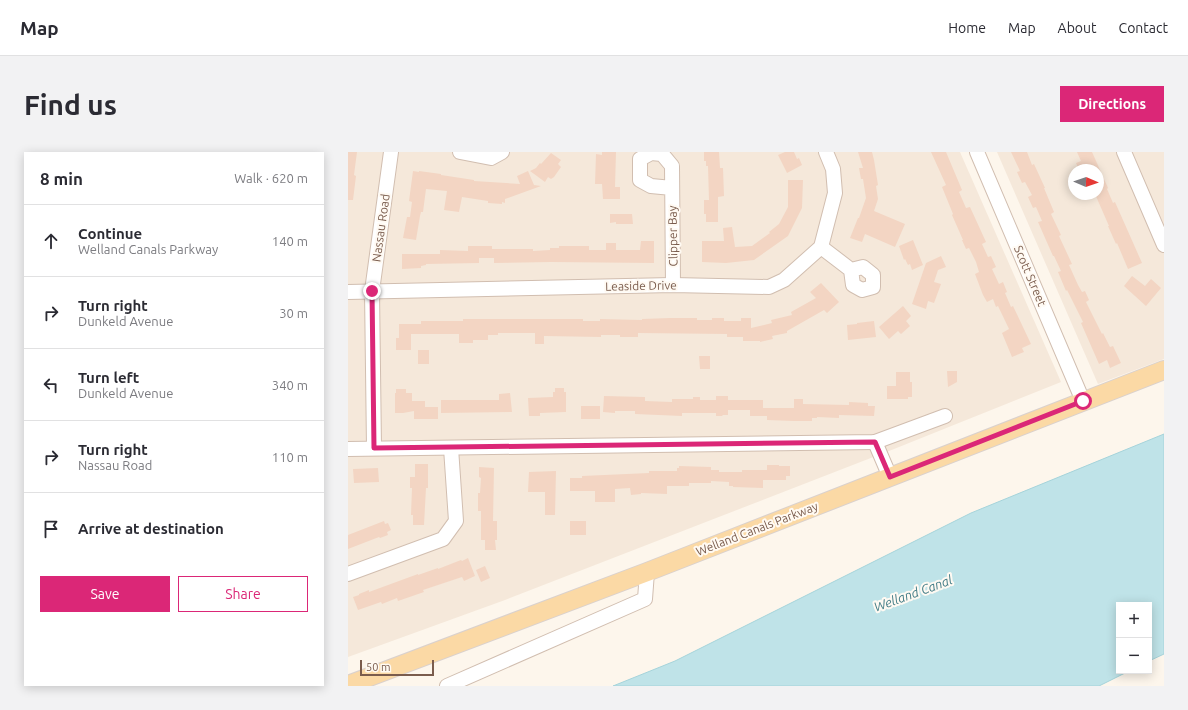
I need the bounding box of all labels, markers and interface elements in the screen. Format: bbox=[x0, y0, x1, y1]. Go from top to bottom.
text: Map bbox=[20, 17, 59, 39]
text: Home bbox=[948, 20, 986, 36]
text: Map bbox=[1008, 20, 1036, 36]
text: About bbox=[1058, 20, 1097, 36]
text: Contact bbox=[1119, 20, 1168, 36]
button: Directions bbox=[1060, 86, 1164, 122]
text: Find us bbox=[24, 89, 117, 120]
north arrow bbox=[1068, 164, 1104, 200]
text: 8 min bbox=[40, 169, 83, 188]
text: Walk · 620 m bbox=[234, 171, 308, 185]
street label: Nassau Road bbox=[369, 193, 392, 263]
street label: Clipper Bay bbox=[665, 205, 680, 267]
text: Continue bbox=[78, 225, 142, 242]
icon: ahead bbox=[40, 230, 62, 252]
text: 140 m bbox=[272, 234, 308, 248]
text: Welland Canals Parkway bbox=[78, 242, 218, 256]
street label: Scott Street bbox=[1012, 244, 1049, 308]
street label: Leaside Drive bbox=[605, 278, 677, 293]
route end bbox=[363, 282, 381, 300]
text: Turn right bbox=[78, 297, 148, 314]
icon: right bbox=[40, 302, 62, 324]
text: 30 m bbox=[279, 306, 308, 320]
text: Dunkeld Avenue bbox=[78, 314, 173, 328]
text: Turn left bbox=[78, 369, 139, 386]
icon: left bbox=[40, 374, 62, 396]
text: 340 m bbox=[272, 378, 308, 392]
text: Dunkeld Avenue bbox=[78, 386, 173, 400]
route start bbox=[1074, 392, 1092, 410]
text: Turn right bbox=[78, 441, 148, 458]
icon: right bbox=[40, 446, 62, 468]
text: 110 m bbox=[272, 450, 308, 464]
text: Nassau Road bbox=[78, 458, 152, 472]
street label: Welland Canals Parkway bbox=[694, 499, 820, 558]
icon: arrive bbox=[40, 518, 62, 540]
text: Arrive at destination bbox=[78, 520, 224, 537]
water label: Welland Canal bbox=[872, 572, 954, 614]
button: Save bbox=[40, 576, 170, 612]
button: Share bbox=[178, 576, 308, 612]
map controls bbox=[1116, 602, 1152, 674]
button: + bbox=[1116, 602, 1152, 638]
button: − bbox=[1116, 638, 1152, 674]
scale bar bbox=[360, 658, 434, 677]
text: 50 m bbox=[366, 661, 390, 673]

